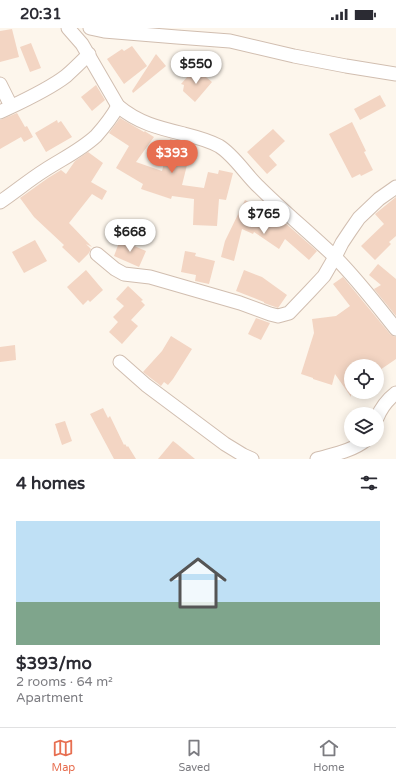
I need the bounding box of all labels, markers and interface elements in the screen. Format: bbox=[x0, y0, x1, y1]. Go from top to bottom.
text: 20:31 bbox=[20, 5, 62, 23]
pin: $550 bbox=[172, 51, 220, 85]
text: $550 bbox=[180, 56, 212, 72]
pin: $393 bbox=[148, 140, 196, 174]
text: $393 bbox=[156, 145, 188, 161]
pin: $765 bbox=[240, 201, 288, 235]
text: $765 bbox=[248, 206, 280, 222]
pin: $668 bbox=[106, 219, 154, 253]
text: $668 bbox=[114, 224, 146, 240]
map controls bbox=[344, 359, 384, 447]
button: locate bbox=[344, 359, 384, 399]
button: layers bbox=[344, 407, 384, 447]
icon: filters bbox=[358, 472, 380, 494]
text: 4 homes bbox=[16, 473, 85, 494]
icon: home bbox=[162, 547, 234, 619]
text: $393/mo bbox=[16, 653, 92, 674]
text: 2 rooms · 64 m² bbox=[16, 674, 113, 690]
text: Apartment bbox=[16, 690, 83, 706]
tab: Map bbox=[52, 737, 75, 774]
tab: Saved bbox=[178, 737, 210, 774]
tab: Home bbox=[313, 737, 344, 774]

